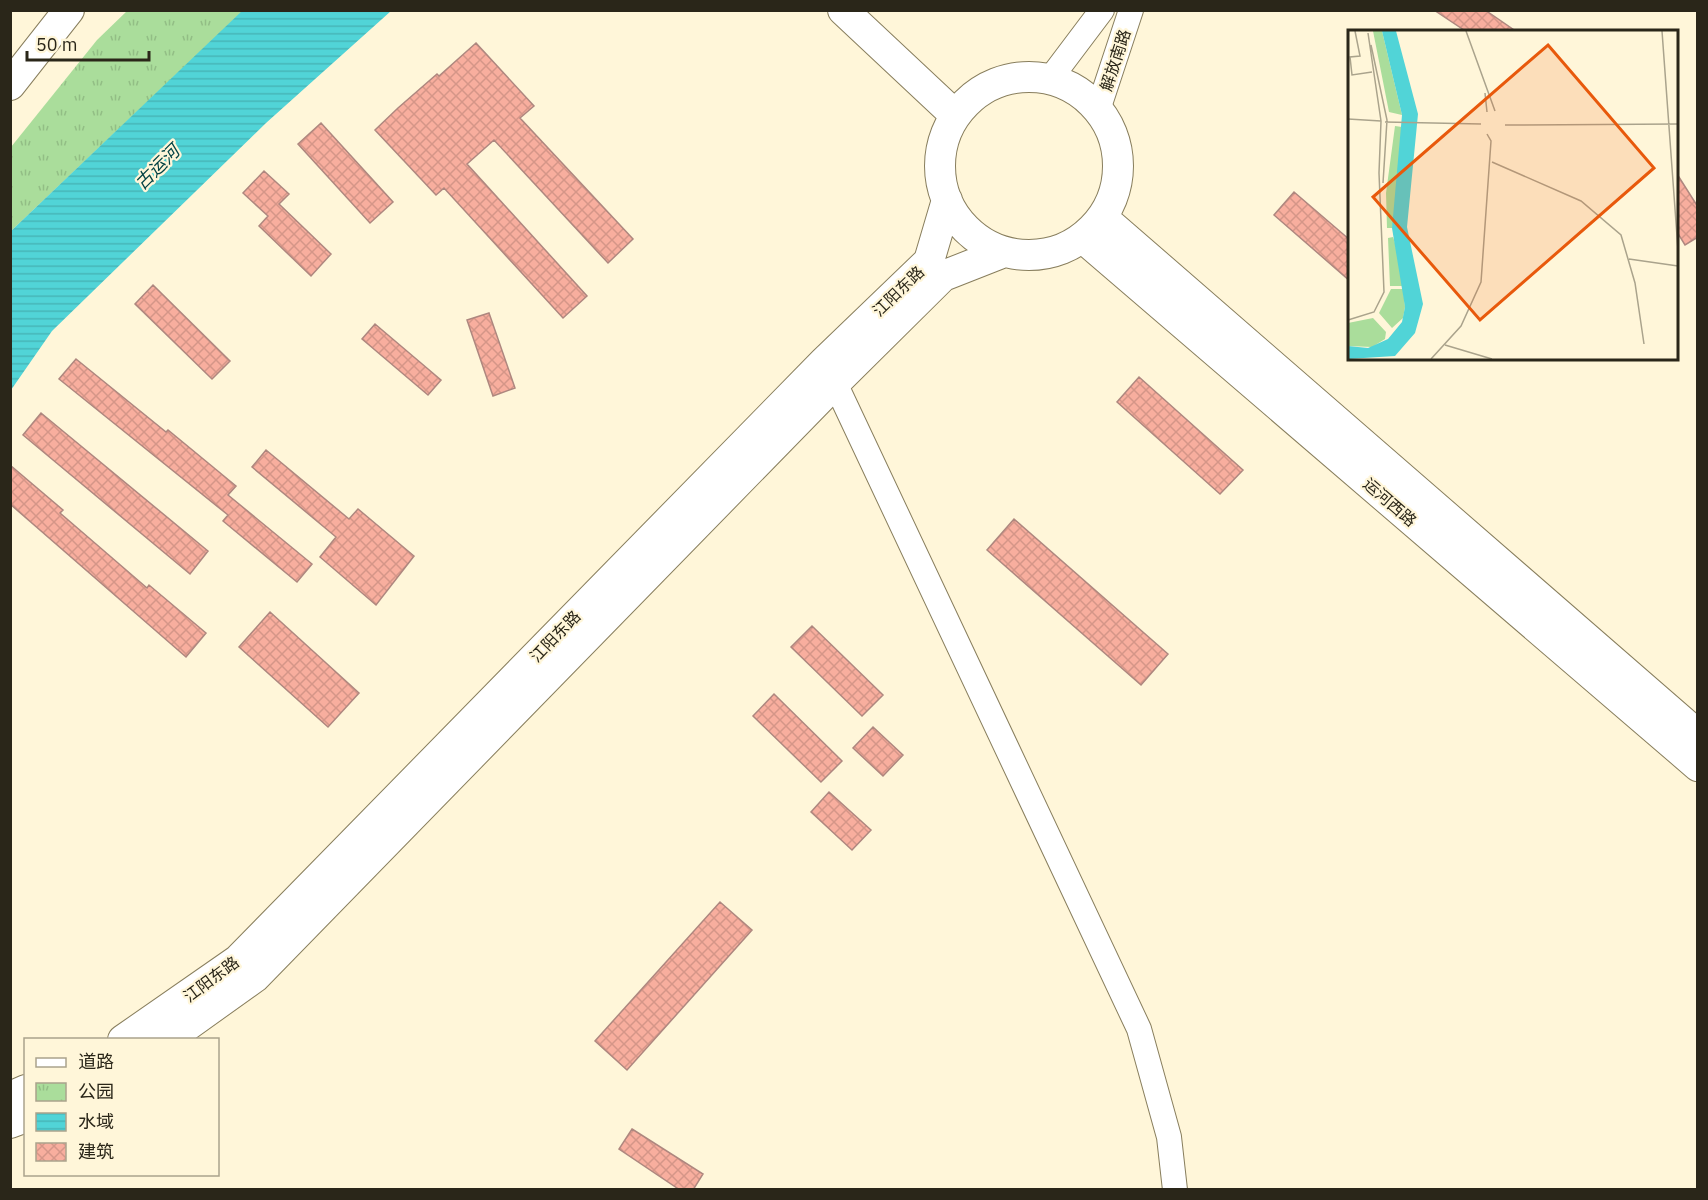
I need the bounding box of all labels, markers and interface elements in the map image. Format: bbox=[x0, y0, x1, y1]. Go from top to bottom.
scale bar bbox=[27, 24, 148, 62]
street label: 解放南路 bbox=[1096, 26, 1134, 94]
inset map bbox=[1348, 30, 1678, 360]
text: 50 m bbox=[36, 33, 78, 56]
water label: 古运河 bbox=[130, 138, 186, 194]
street label: 江阳东路 bbox=[868, 262, 928, 320]
street label: 运河西路 bbox=[1359, 473, 1421, 531]
street label: 江阳东路 bbox=[526, 606, 584, 666]
street label: 江阳东路 bbox=[179, 952, 243, 1006]
legend bbox=[24, 1038, 219, 1176]
text: 道路 bbox=[78, 1050, 114, 1073]
text: 公园 bbox=[78, 1080, 114, 1103]
text: 水域 bbox=[78, 1110, 114, 1133]
text: 建筑 bbox=[78, 1140, 114, 1163]

